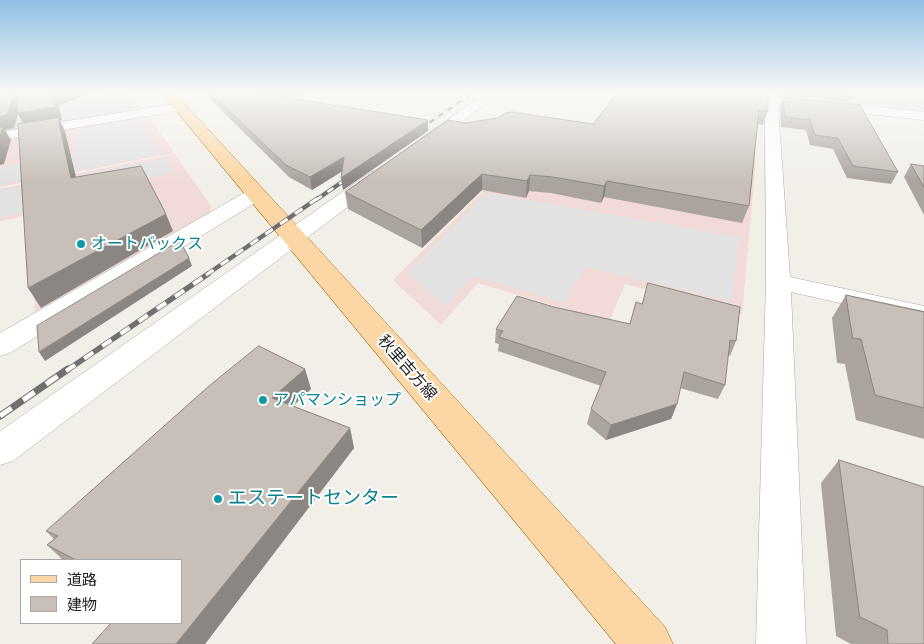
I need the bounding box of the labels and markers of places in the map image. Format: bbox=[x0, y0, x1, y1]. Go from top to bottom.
place label: オートバックス bbox=[91, 234, 203, 254]
marker: オートバックス bbox=[75, 238, 87, 250]
place label: アパマンショップ bbox=[273, 390, 401, 410]
marker: アパマンショップ bbox=[257, 394, 269, 406]
place label: エステートセンター bbox=[228, 488, 399, 510]
marker: エステートセンター bbox=[212, 493, 224, 505]

